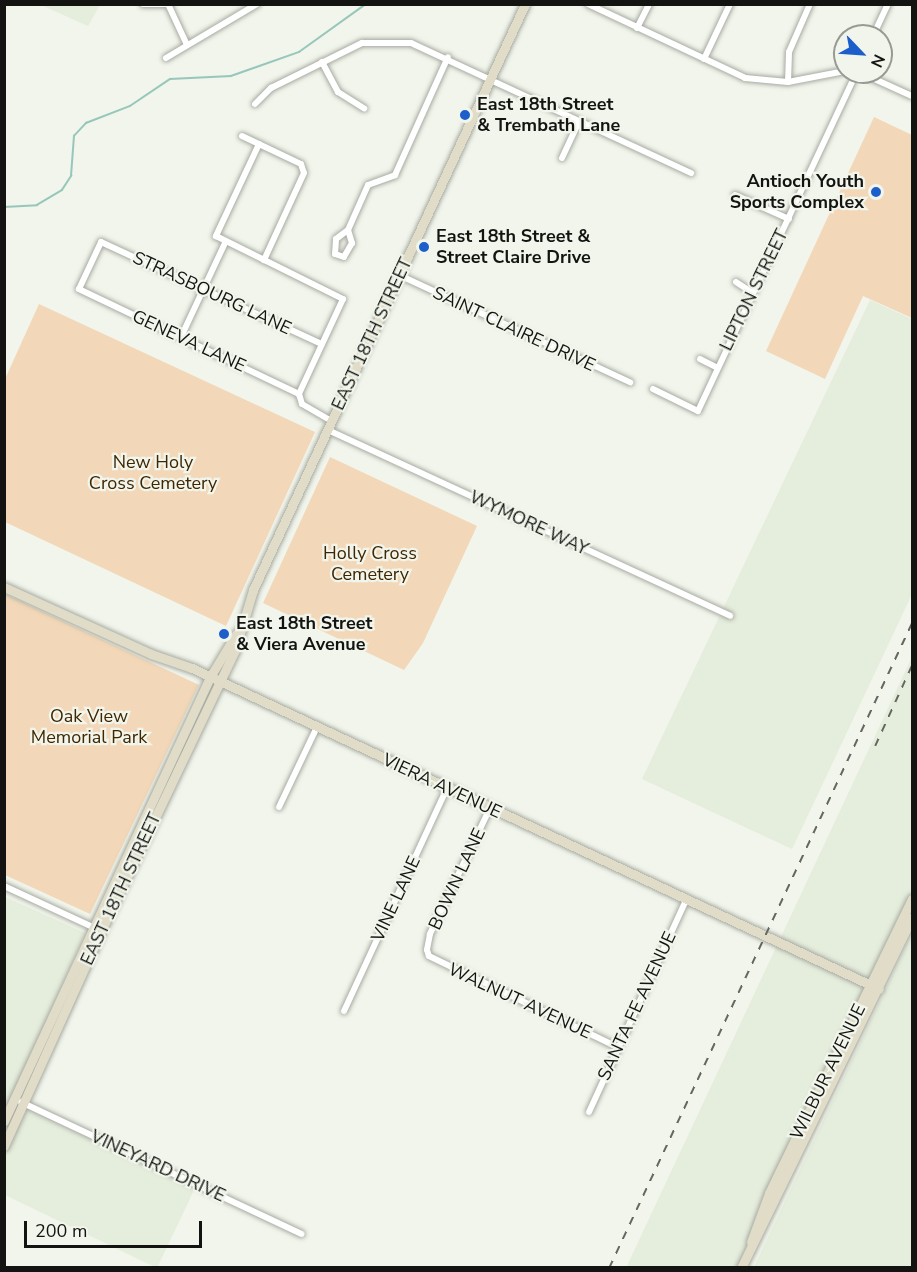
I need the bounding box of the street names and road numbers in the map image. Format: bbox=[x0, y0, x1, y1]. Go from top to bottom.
street label: LIPTON STREET bbox=[715, 226, 793, 354]
street label: STRASBOURG LANE bbox=[129, 247, 295, 339]
street label: EAST 18TH STREET bbox=[327, 254, 417, 414]
street label: SAINT CLAIRE DRIVE bbox=[429, 282, 599, 376]
street label: GENEVA LANE bbox=[129, 305, 249, 377]
street label: WYMORE WAY bbox=[466, 486, 592, 560]
street label: VIERA AVENUE bbox=[379, 749, 505, 823]
street label: EAST 18TH STREET bbox=[76, 809, 166, 969]
street label: BOWN LANE bbox=[424, 825, 490, 933]
street label: VINE LANE bbox=[367, 853, 425, 945]
street label: SANTA FE AVENUE bbox=[593, 928, 681, 1084]
street label: WALNUT AVENUE bbox=[445, 958, 595, 1044]
street label: WILBUR AVENUE bbox=[786, 1001, 870, 1143]
street label: VINEYARD DRIVE bbox=[87, 1125, 229, 1207]

